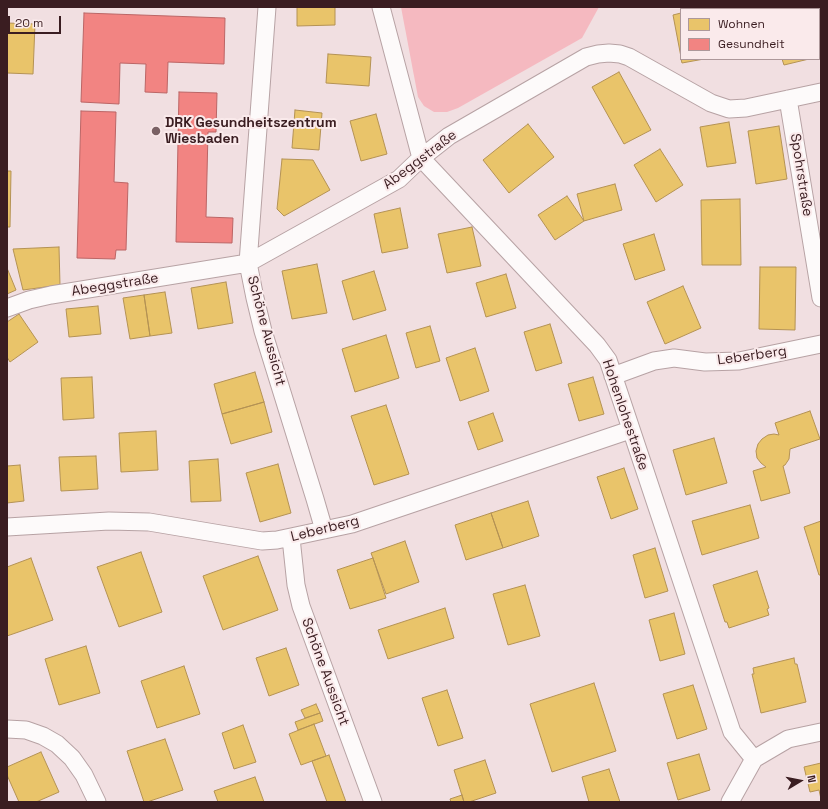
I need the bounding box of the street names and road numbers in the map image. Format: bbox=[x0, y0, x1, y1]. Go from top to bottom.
street label: Abeggstraße bbox=[380, 127, 460, 193]
street label: Spohrstraße bbox=[786, 132, 816, 218]
street label: Abeggstraße bbox=[70, 270, 160, 300]
street label: Schöne Aussicht bbox=[243, 274, 289, 388]
street label: Leberberg bbox=[716, 343, 788, 369]
street label: Hohenlohestraße bbox=[598, 357, 652, 473]
street label: Leberberg bbox=[289, 512, 361, 546]
street label: Schöne Aussicht bbox=[298, 616, 352, 728]

